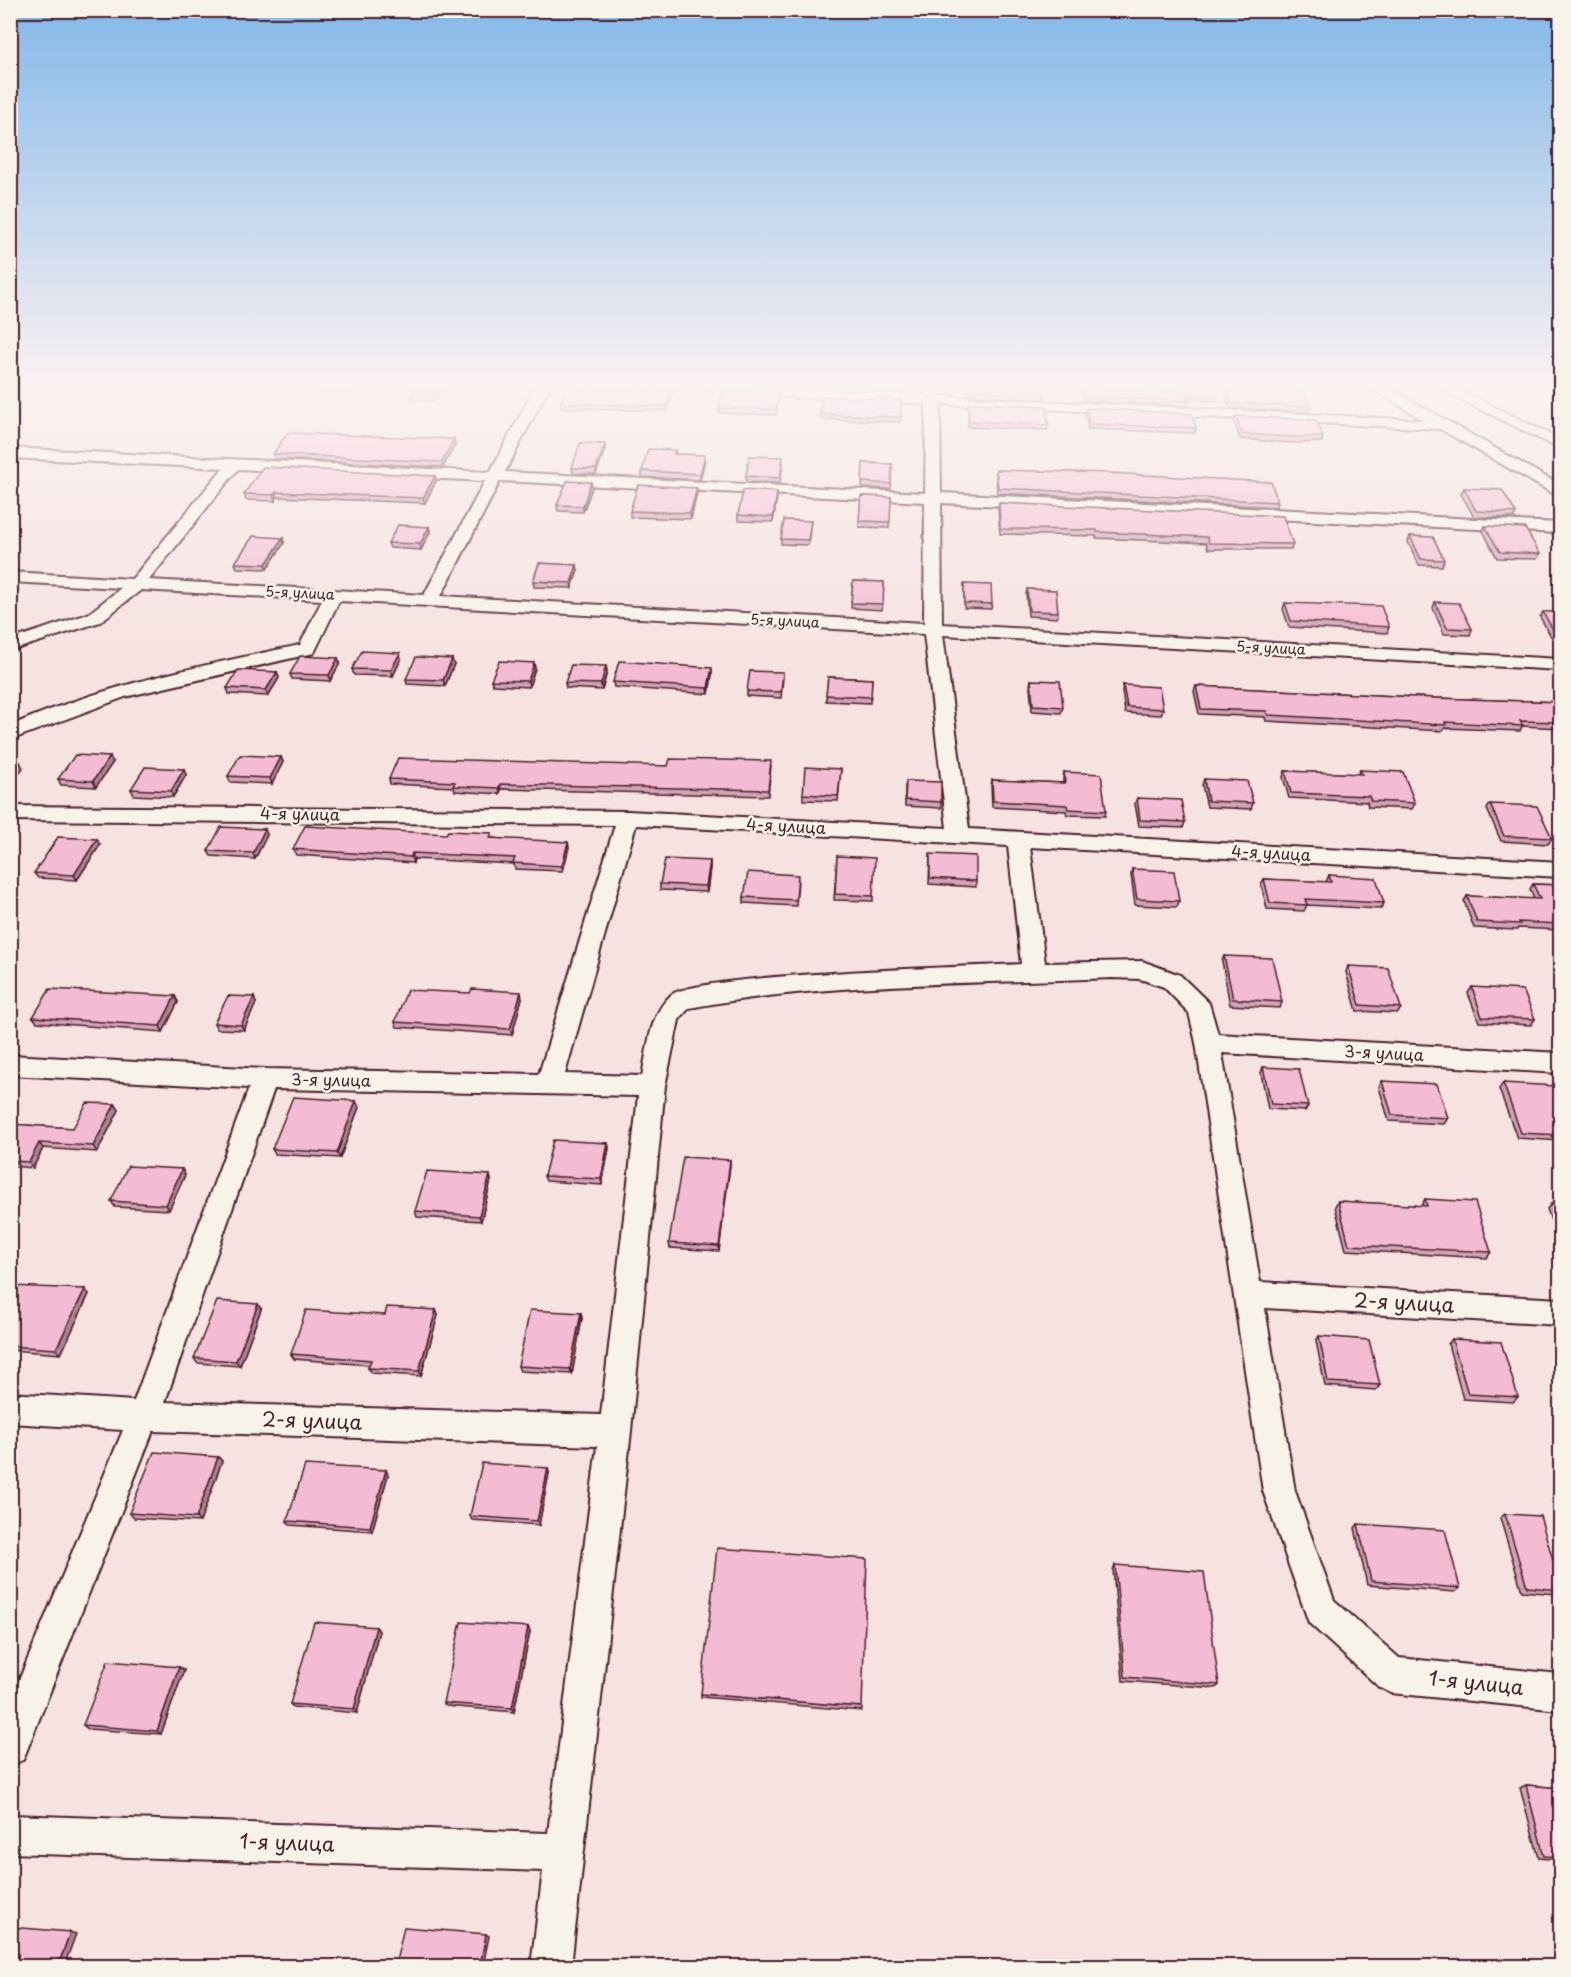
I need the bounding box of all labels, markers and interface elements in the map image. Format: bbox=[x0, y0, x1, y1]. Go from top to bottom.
street label: 5-я улица bbox=[265, 580, 335, 605]
street label: 5-я улица bbox=[750, 608, 820, 633]
street label: 5-я улица bbox=[1236, 635, 1306, 660]
street label: 4-я улица bbox=[260, 800, 340, 826]
street label: 4-я улица bbox=[746, 811, 826, 839]
street label: 4-я улица bbox=[1231, 838, 1311, 866]
street label: 3-я улица bbox=[1344, 1038, 1424, 1066]
street label: 3-я улица bbox=[291, 1066, 371, 1092]
street label: 2-я улица bbox=[1353, 1284, 1455, 1320]
street label: 2-я улица bbox=[261, 1403, 363, 1437]
street label: 1-я улица bbox=[1427, 1662, 1525, 1702]
street label: 1-я улица bbox=[239, 1825, 336, 1859]

